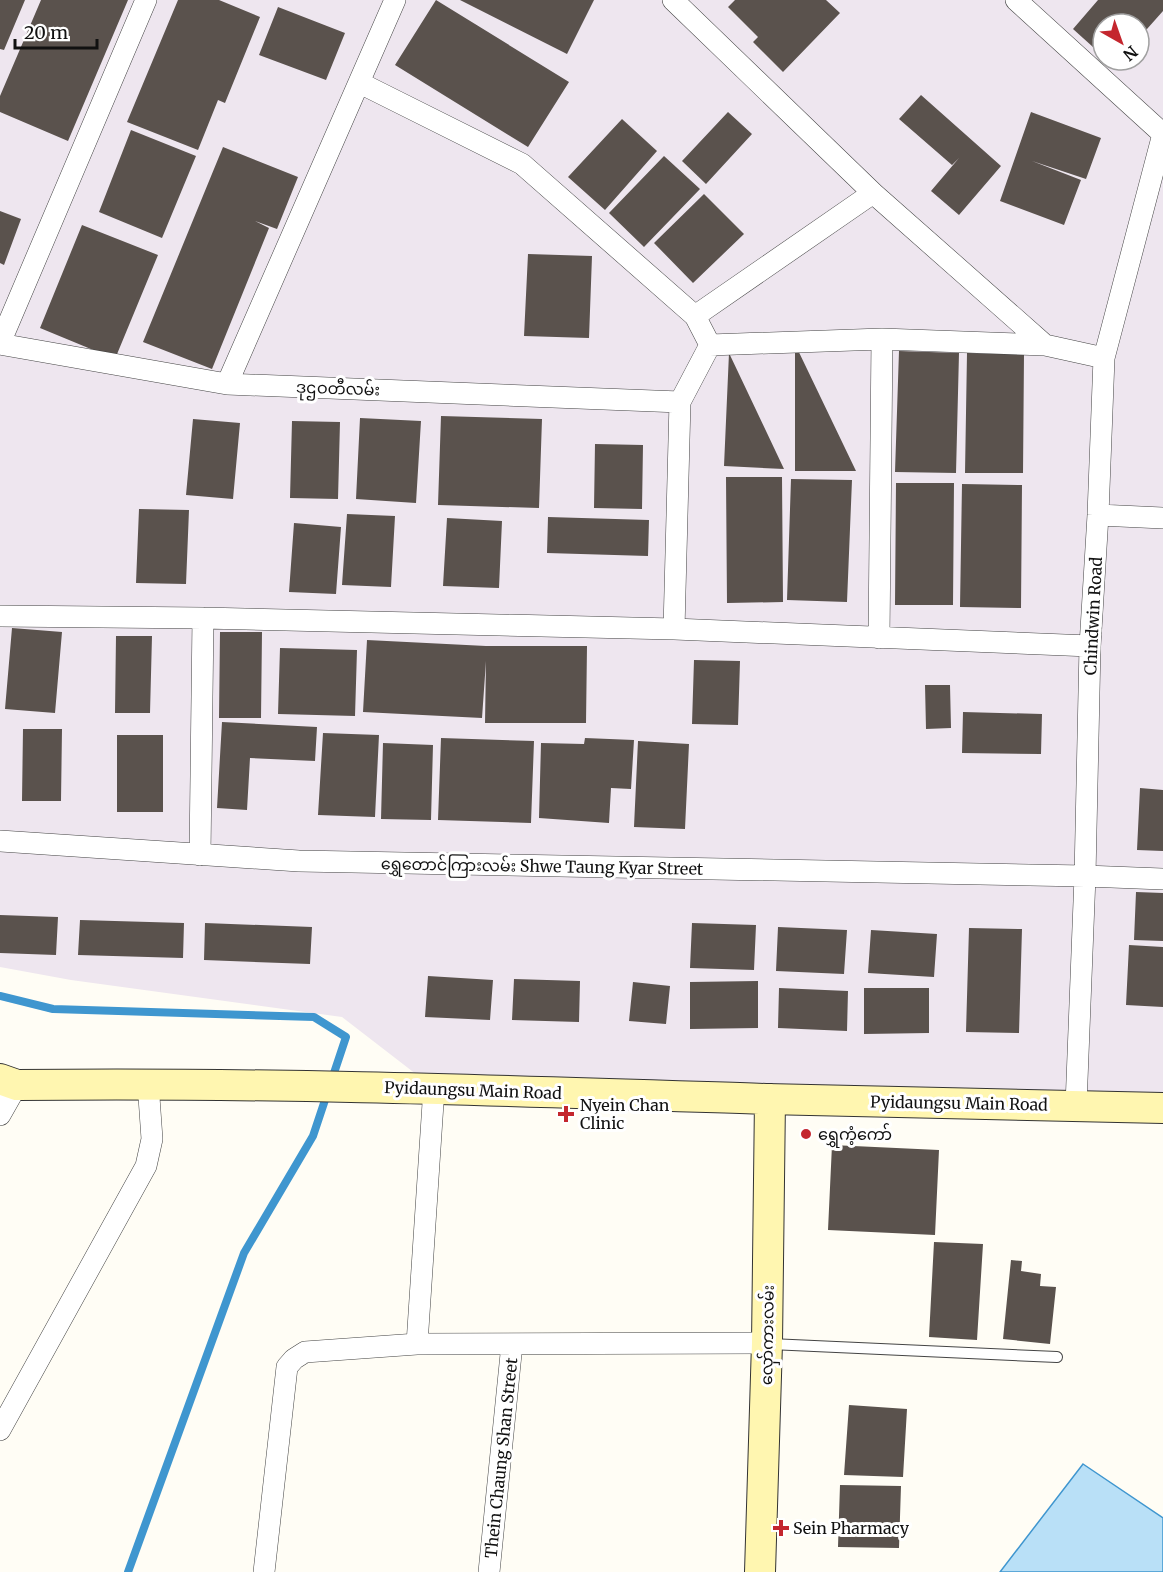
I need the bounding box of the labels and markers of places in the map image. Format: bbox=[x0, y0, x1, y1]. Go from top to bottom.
place label: Nyein Chan Clinic bbox=[580, 1095, 670, 1133]
marker: Nyein Chan Clinic bbox=[557, 1105, 575, 1123]
place label: ရွှေကံ့ကော် bbox=[818, 1123, 892, 1148]
marker: ရွှေကံ့ကော် bbox=[799, 1127, 813, 1141]
place label: Sein Pharmacy bbox=[793, 1518, 910, 1538]
marker: Sein Pharmacy bbox=[774, 1521, 788, 1535]

